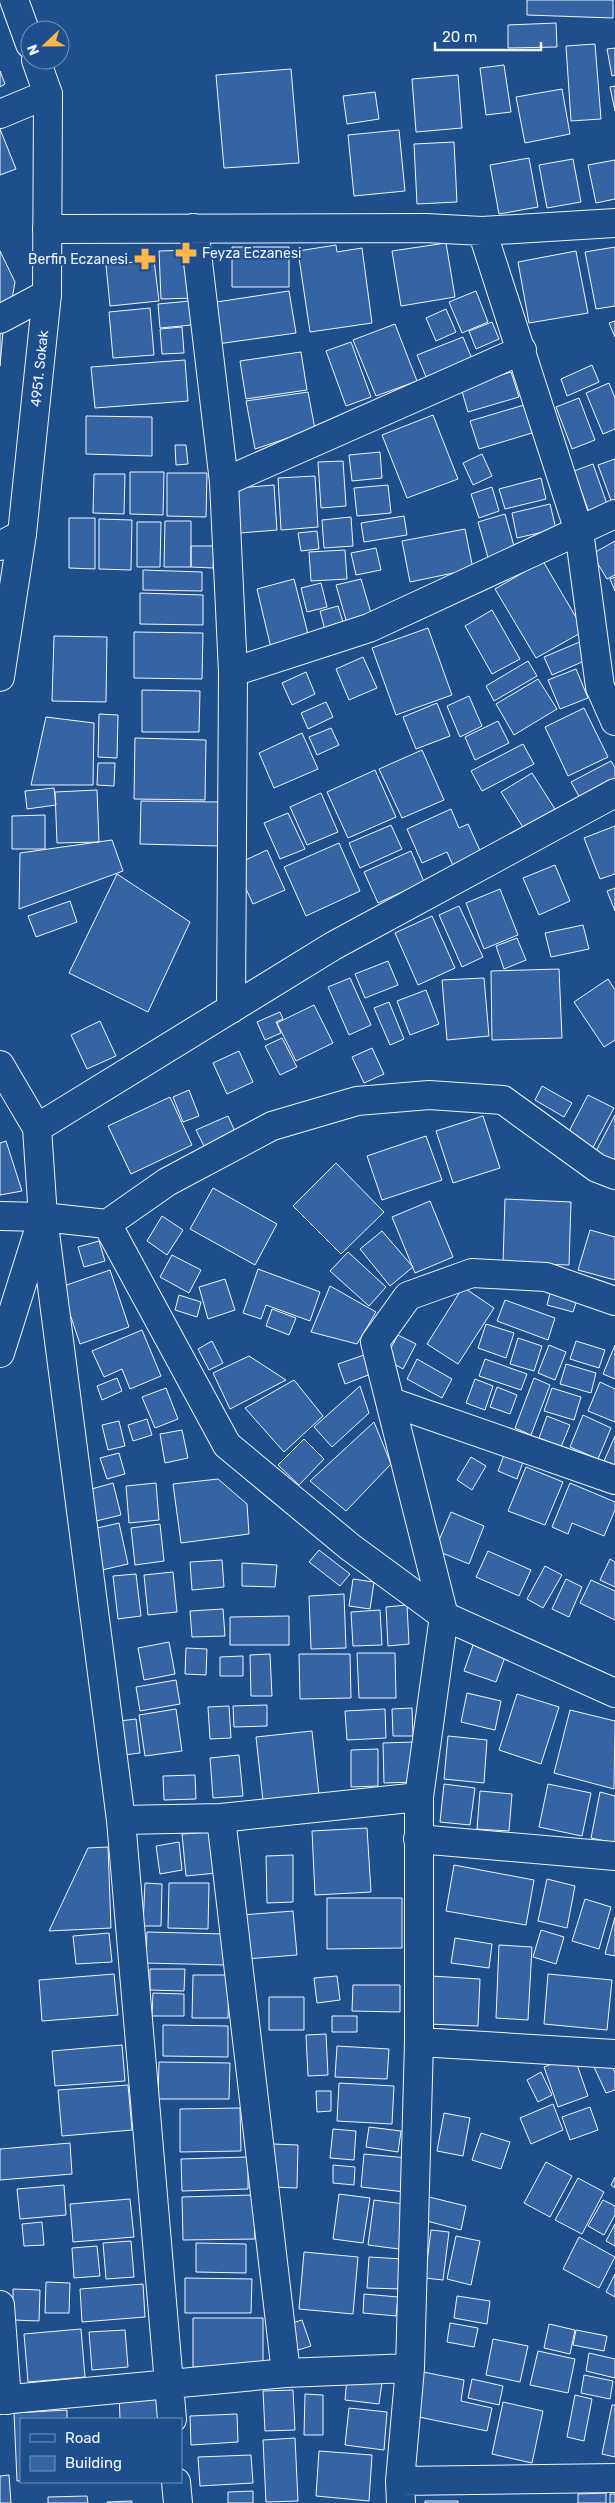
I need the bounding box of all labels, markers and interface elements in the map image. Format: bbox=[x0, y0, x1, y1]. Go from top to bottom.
north arrow bbox=[20, 20, 70, 70]
scale bar bbox=[435, 20, 541, 52]
text: 20 m bbox=[442, 28, 477, 46]
text: N bbox=[24, 42, 43, 58]
pharmacy icon: Feyza Eczanesi bbox=[173, 240, 199, 266]
place label: Feyza Eczanesi bbox=[202, 245, 301, 262]
pharmacy icon: Berfin Eczanesi bbox=[132, 246, 158, 272]
place label: Berfin Eczanesi bbox=[28, 251, 128, 268]
street label: 4951. Sokak bbox=[27, 329, 52, 408]
legend bbox=[20, 2418, 182, 2483]
text: Road bbox=[65, 2429, 101, 2447]
text: Building bbox=[65, 2454, 122, 2472]

